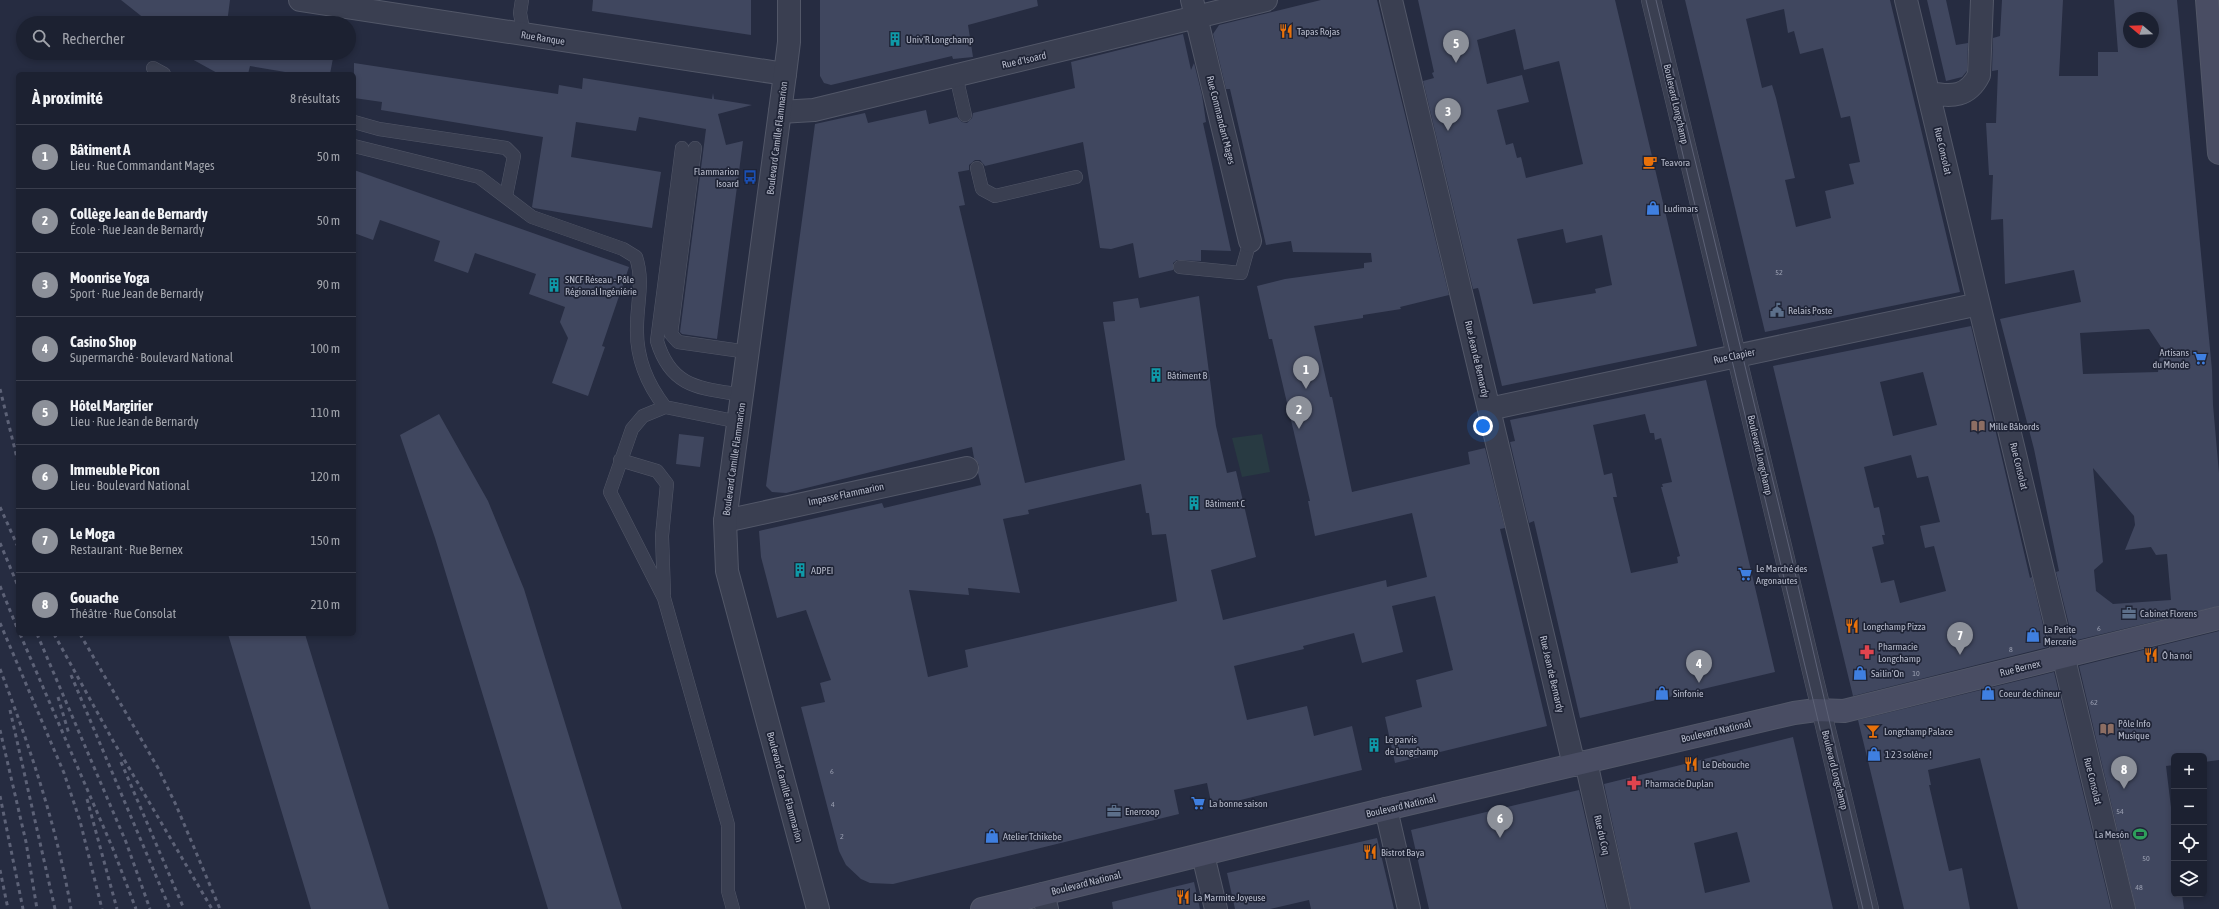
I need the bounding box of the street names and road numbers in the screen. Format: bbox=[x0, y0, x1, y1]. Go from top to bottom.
street label: Rue Ranque bbox=[520, 29, 566, 47]
street label: Rue d'Isoard bbox=[1001, 49, 1048, 70]
street label: Boulevard Longchamp bbox=[1661, 63, 1691, 145]
street label: Rue Commandant Mages bbox=[1205, 75, 1237, 166]
street label: Boulevard Camille Flammarion bbox=[765, 81, 789, 195]
street label: Rue Consolat bbox=[1932, 126, 1954, 176]
street label: Rue Jean de Bernardy bbox=[1463, 319, 1491, 399]
street label: Rue Clapier bbox=[1712, 346, 1757, 366]
street label: Boulevard Camille Flammarion bbox=[721, 402, 747, 516]
street label: Boulevard Longchamp bbox=[1745, 414, 1775, 496]
street label: Rue Consolat bbox=[2008, 441, 2030, 491]
street label: Impasse Flammarion bbox=[807, 481, 885, 507]
street label: Rue Jean de Bernardy bbox=[1538, 634, 1566, 714]
street label: Rue Bernex bbox=[1999, 658, 2041, 678]
street label: Boulevard National bbox=[1680, 718, 1752, 744]
street label: Boulevard Longchamp bbox=[1820, 729, 1850, 811]
street label: Boulevard Camille Flammarion bbox=[765, 731, 805, 844]
street label: Rue Consolat bbox=[2082, 756, 2104, 806]
street label: Boulevard National bbox=[1365, 793, 1437, 819]
street label: Rue du Coq bbox=[1592, 814, 1612, 856]
street label: Boulevard National bbox=[1050, 869, 1122, 897]

